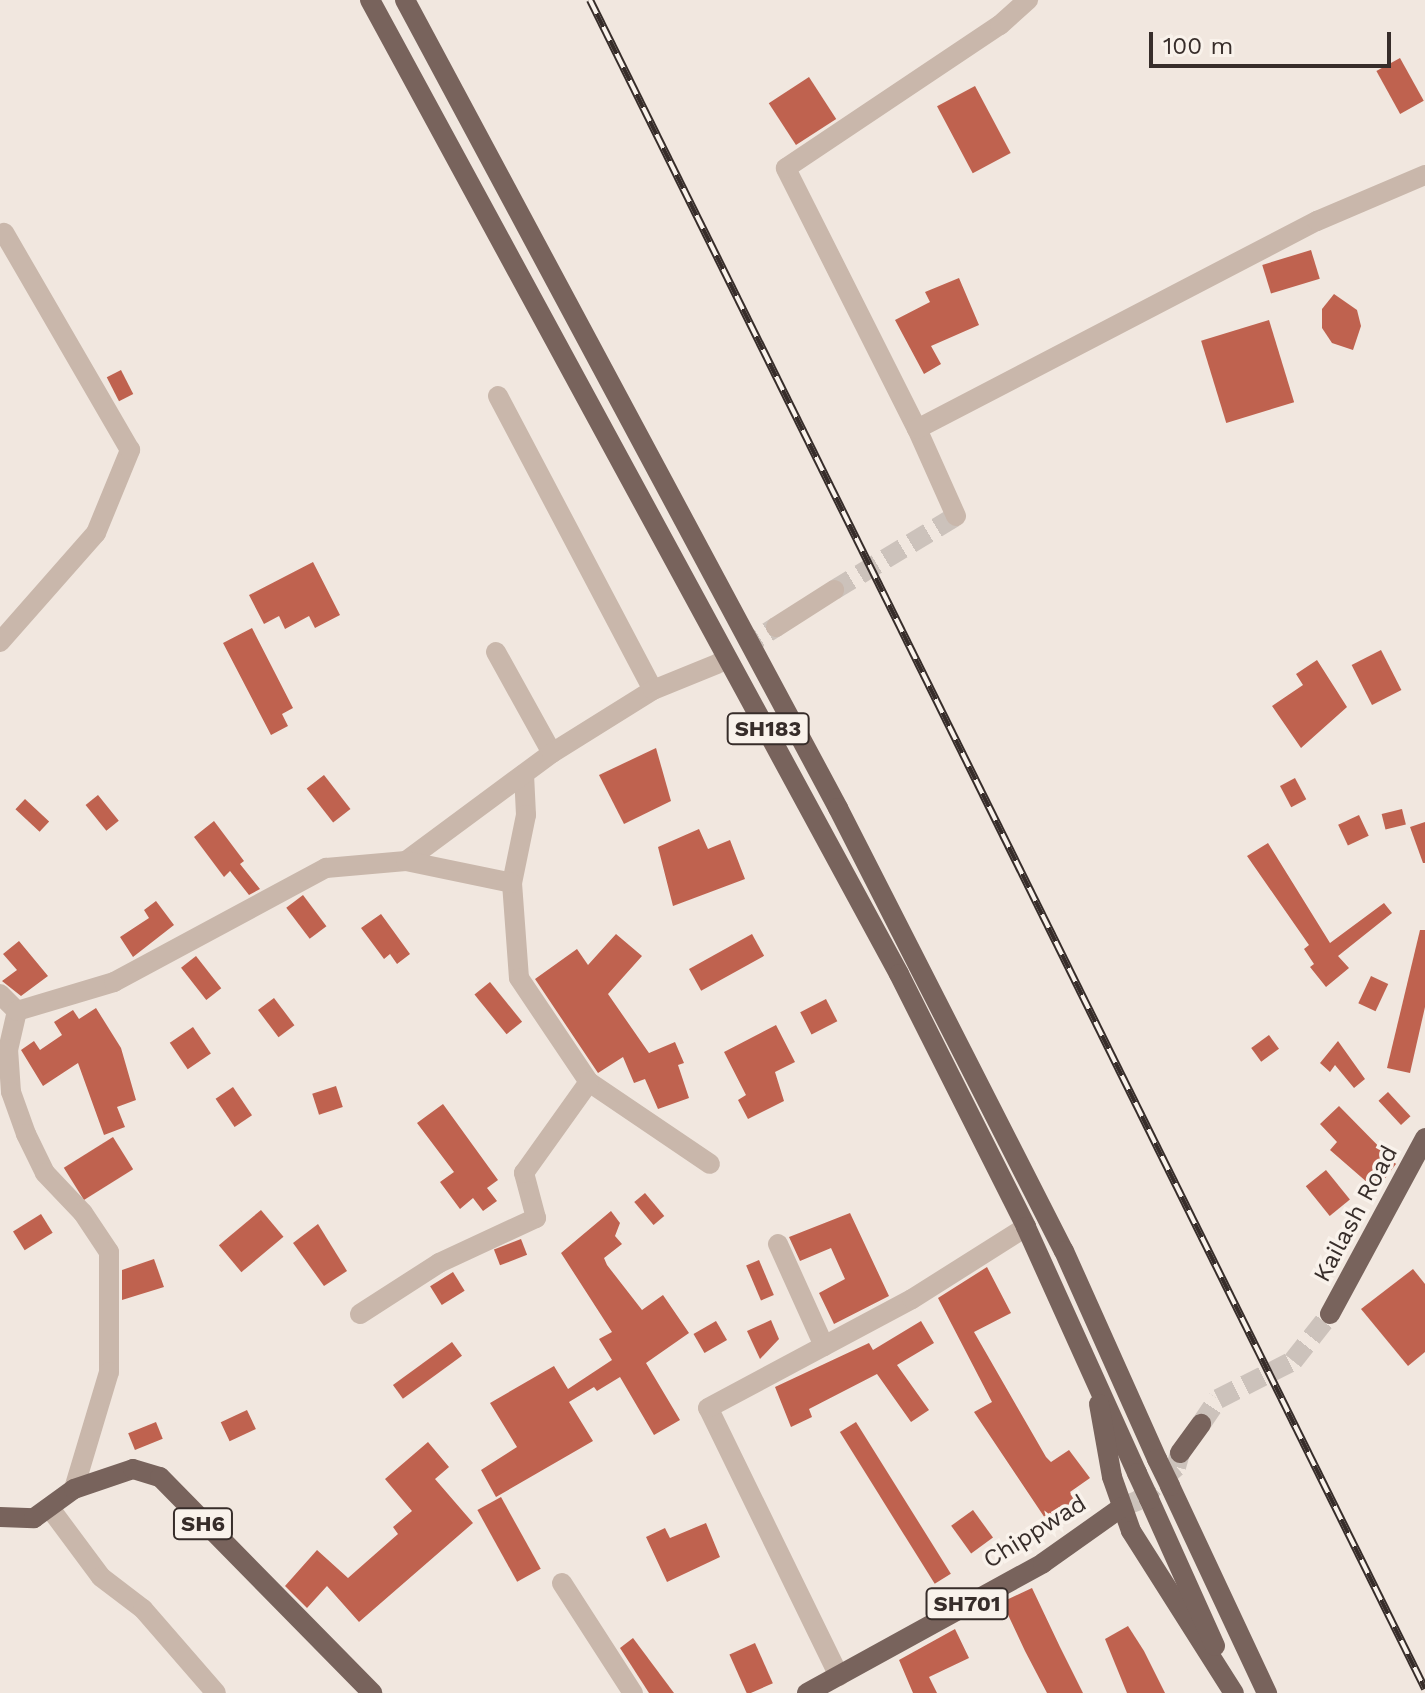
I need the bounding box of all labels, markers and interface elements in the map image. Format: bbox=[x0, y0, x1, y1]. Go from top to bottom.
scale bar bbox=[1153, 16, 1395, 66]
text: 100 m bbox=[1163, 32, 1233, 60]
road number: SH183 bbox=[726, 711, 810, 747]
street label: Kailash Road bbox=[1308, 1141, 1404, 1287]
street label: Chippwad bbox=[978, 1489, 1092, 1575]
road number: SH6 bbox=[171, 1506, 235, 1542]
road number: SH701 bbox=[925, 1586, 1009, 1622]

